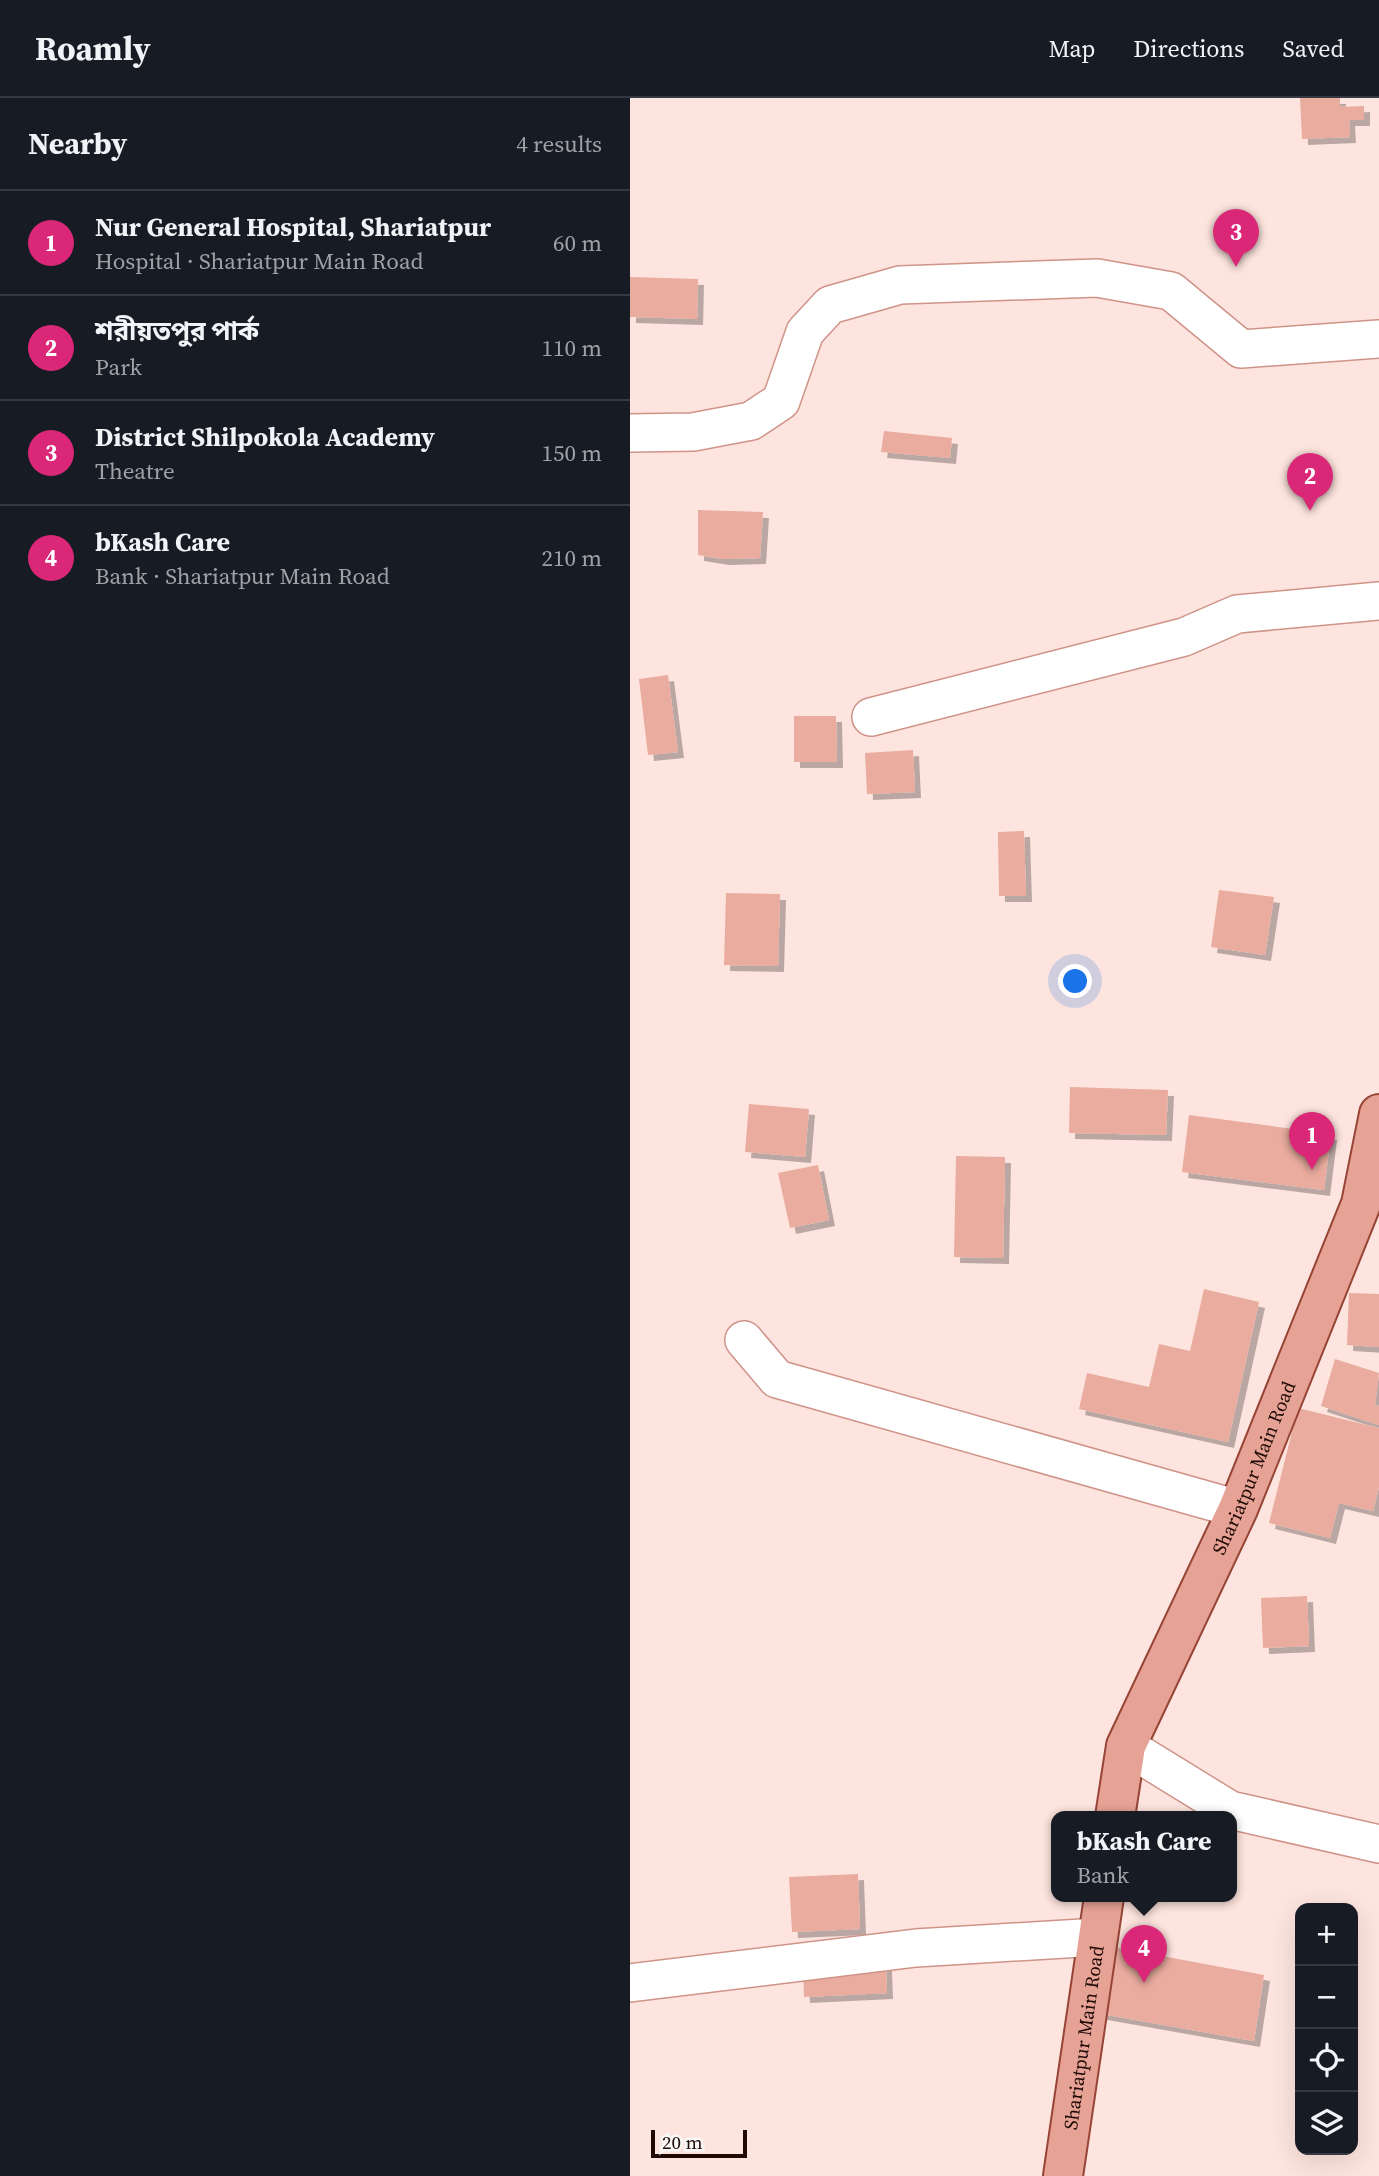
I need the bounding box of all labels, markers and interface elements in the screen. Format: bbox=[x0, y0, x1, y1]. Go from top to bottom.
text: Roamly bbox=[35, 26, 151, 71]
text: Map bbox=[1048, 32, 1095, 65]
text: Directions bbox=[1133, 32, 1244, 65]
text: Saved bbox=[1282, 32, 1344, 65]
text: Nearby bbox=[28, 123, 127, 164]
text: 4 results bbox=[516, 128, 602, 160]
text: Nur General Hospital, Shariatpur bbox=[95, 209, 491, 245]
pin: 3 bbox=[1213, 209, 1259, 267]
text: 1 bbox=[45, 227, 57, 259]
text: 60 m bbox=[553, 227, 602, 259]
text: Hospital · Shariatpur Main Road bbox=[95, 245, 424, 277]
text: শরীয়তপুর পার্ক bbox=[95, 313, 259, 349]
text: 2 bbox=[45, 332, 57, 364]
text: 110 m bbox=[541, 332, 602, 364]
text: Park bbox=[95, 351, 142, 383]
text: District Shilpokola Academy bbox=[95, 419, 435, 455]
text: 3 bbox=[45, 437, 57, 469]
text: 150 m bbox=[541, 437, 602, 469]
pin: 2 bbox=[1287, 453, 1333, 511]
text: Theatre bbox=[95, 455, 175, 487]
text: bKash Care bbox=[95, 524, 230, 560]
text: 4 bbox=[45, 542, 57, 574]
text: 210 m bbox=[541, 542, 602, 574]
text: Bank · Shariatpur Main Road bbox=[95, 560, 390, 592]
your location bbox=[1058, 964, 1092, 998]
pin: 1 bbox=[1289, 1112, 1335, 1170]
street label: Shariatpur Main Road bbox=[1205, 1377, 1301, 1559]
popup bbox=[1051, 1811, 1237, 1902]
text: bKash Care bbox=[1076, 1823, 1212, 1859]
text: Bank bbox=[1076, 1859, 1129, 1891]
map controls bbox=[1295, 1903, 1358, 2155]
button: + bbox=[1295, 1903, 1358, 1966]
pin: 4 bbox=[1121, 1925, 1167, 1983]
street label: Shariatpur Main Road bbox=[1057, 1944, 1110, 2131]
button: − bbox=[1295, 1966, 1358, 2029]
button: locate bbox=[1295, 2029, 1358, 2092]
button: layers bbox=[1295, 2092, 1358, 2155]
scale bar bbox=[651, 2127, 747, 2159]
text: 20 m bbox=[662, 2129, 703, 2155]

